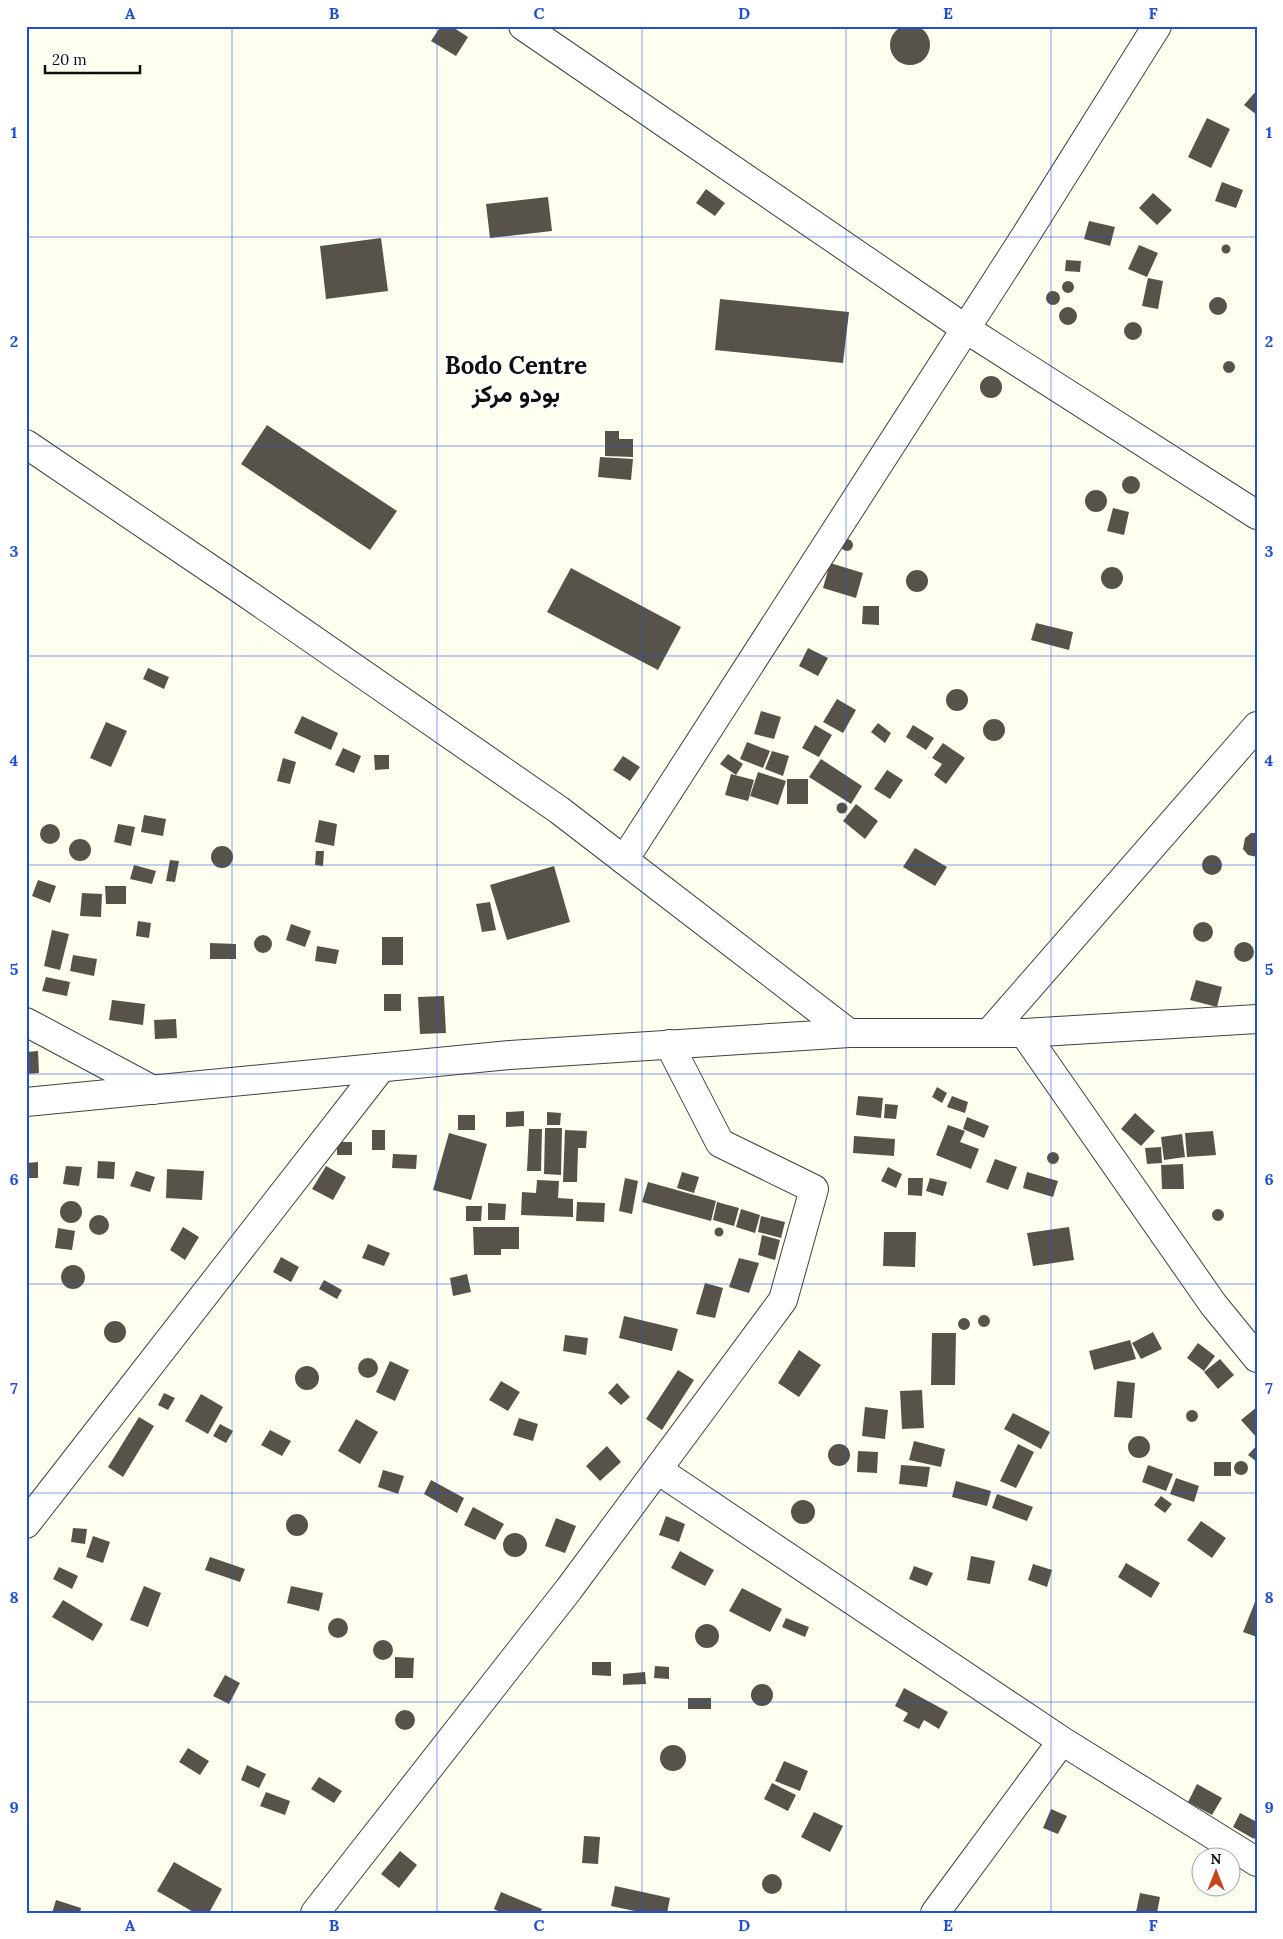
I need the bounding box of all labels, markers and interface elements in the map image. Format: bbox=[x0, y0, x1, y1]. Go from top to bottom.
text: A bbox=[125, 3, 136, 23]
text: B bbox=[329, 3, 340, 23]
text: C bbox=[533, 3, 545, 23]
text: D bbox=[738, 3, 750, 23]
text: E bbox=[943, 3, 953, 23]
text: F bbox=[1148, 3, 1158, 23]
scale bar bbox=[45, 42, 140, 74]
text: 20 m bbox=[52, 50, 87, 69]
text: 1 bbox=[11, 122, 17, 142]
text: 1 bbox=[1266, 122, 1272, 142]
text: 2 bbox=[10, 331, 18, 351]
text: 2 bbox=[1265, 331, 1273, 351]
district label: Bodo Centre بودو مركز bbox=[445, 350, 587, 409]
text: 3 bbox=[10, 541, 19, 561]
text: 3 bbox=[1265, 541, 1274, 561]
text: 4 bbox=[10, 750, 19, 770]
text: 4 bbox=[1265, 750, 1274, 770]
text: 5 bbox=[10, 959, 19, 979]
text: 5 bbox=[1265, 959, 1274, 979]
text: 6 bbox=[9, 1169, 19, 1189]
text: 6 bbox=[1264, 1169, 1274, 1189]
text: 7 bbox=[10, 1378, 18, 1398]
text: 7 bbox=[1265, 1378, 1273, 1398]
text: 8 bbox=[9, 1587, 19, 1607]
text: 8 bbox=[1264, 1587, 1274, 1607]
text: 9 bbox=[9, 1797, 19, 1817]
text: 9 bbox=[1264, 1797, 1274, 1817]
north arrow bbox=[1190, 1846, 1240, 1896]
text: N bbox=[1211, 1850, 1222, 1868]
text: A bbox=[125, 1915, 136, 1935]
text: B bbox=[329, 1915, 340, 1935]
text: C bbox=[533, 1915, 545, 1935]
text: D bbox=[738, 1915, 750, 1935]
text: E bbox=[943, 1915, 953, 1935]
text: F bbox=[1148, 1915, 1158, 1935]

